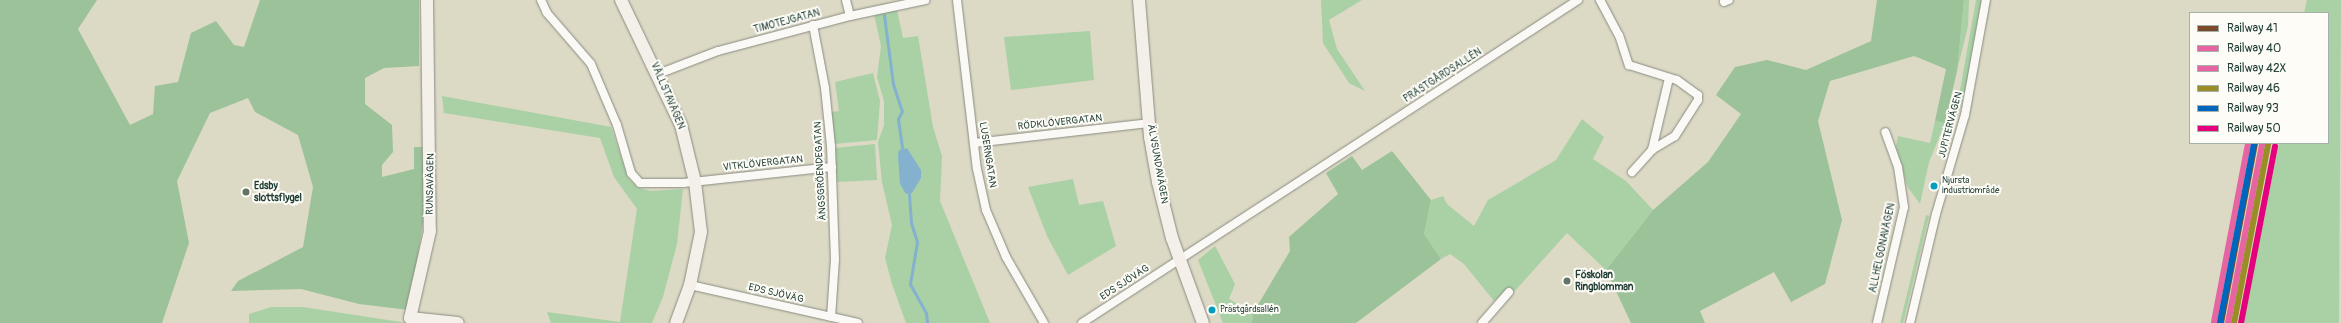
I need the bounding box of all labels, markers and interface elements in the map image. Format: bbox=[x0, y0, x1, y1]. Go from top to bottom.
street label: TIMOTEJGATAN bbox=[752, 7, 822, 37]
legend bbox=[2189, 12, 2329, 144]
text: Railway 41 bbox=[2227, 21, 2278, 36]
text: Railway 40 bbox=[2227, 41, 2281, 56]
street label: PRÄSTGÅRDSALLÉN bbox=[1402, 46, 1484, 106]
street label: VÄLLSTAVÄGEN bbox=[647, 61, 687, 131]
text: Railway 42X bbox=[2227, 61, 2286, 76]
text: Railway 46 bbox=[2227, 81, 2280, 96]
street label: JUPITERVÄGEN bbox=[1936, 91, 1966, 159]
text: Railway 93 bbox=[2227, 101, 2279, 116]
street label: RÖDKLÖVERGATAN bbox=[1017, 113, 1103, 133]
street label: ÄNGSGRÖENDEGATAN bbox=[812, 121, 830, 221]
street label: LUSERNGATAN bbox=[976, 121, 998, 189]
text: Railway 50 bbox=[2227, 121, 2281, 136]
street label: ÄLVSUNDAVÄGEN bbox=[1144, 123, 1170, 205]
street label: RUNSAVÄGEN bbox=[424, 153, 438, 215]
street label: VITKLÖVERGATAN bbox=[722, 154, 804, 174]
place label: Njursta industriområde bbox=[1942, 176, 1999, 197]
place label: Edsby slottsflygel bbox=[254, 180, 302, 204]
marker: Njursta industriområde bbox=[1929, 181, 1939, 191]
marker: Edsby slottsflygel bbox=[241, 187, 251, 197]
street label: ALLHELGONAVÄGEN bbox=[1868, 202, 1898, 294]
street label: EDS SJÖVÄG bbox=[1098, 263, 1152, 303]
place label: Föskolan Ringblomman bbox=[1575, 269, 1633, 292]
marker: Föskolan Ringblomman bbox=[1562, 276, 1572, 286]
street label: EDS SJÖVÄG bbox=[747, 282, 805, 306]
marker: Prästgårdsallén bbox=[1207, 305, 1217, 315]
place label: Prästgårdsallén bbox=[1220, 305, 1279, 315]

